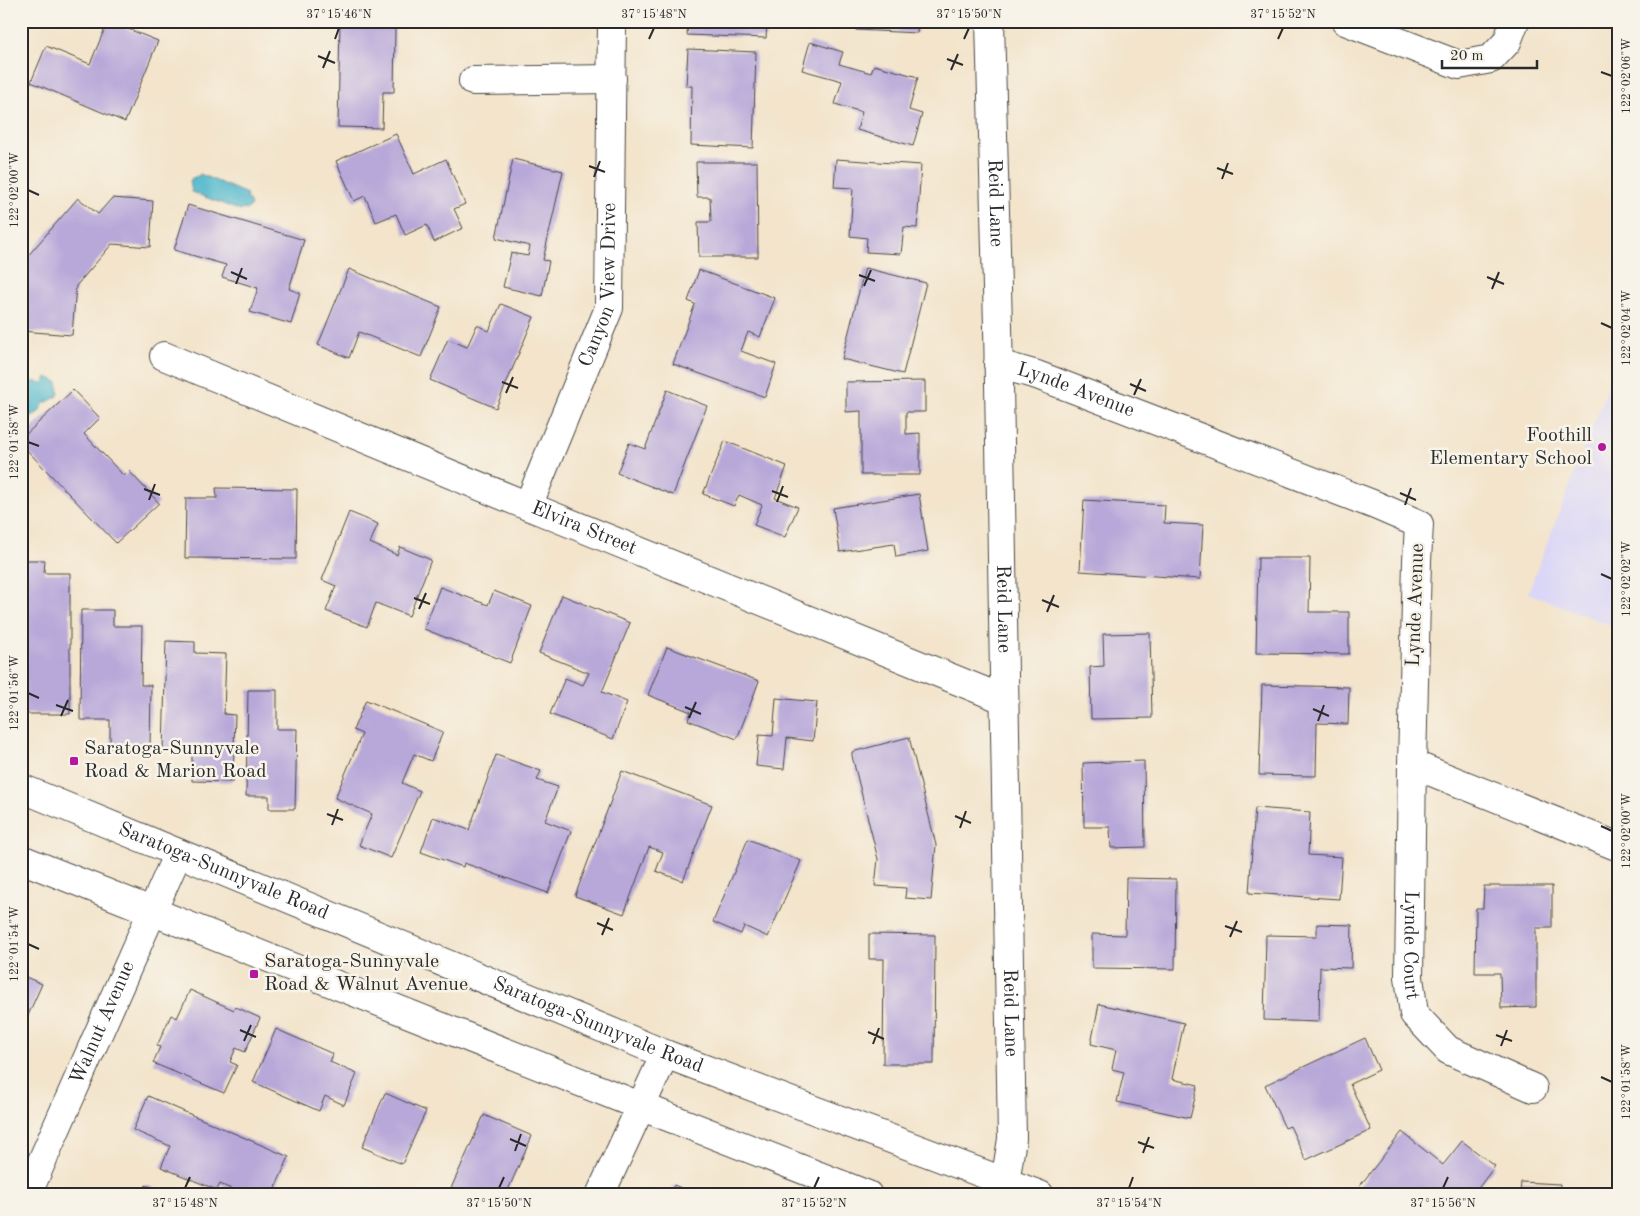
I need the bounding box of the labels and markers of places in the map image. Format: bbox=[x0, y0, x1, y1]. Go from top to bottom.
place label: Foothill Elementary School bbox=[1429, 426, 1592, 469]
marker: Foothill Elementary School bbox=[1596, 441, 1608, 453]
place label: Saratoga-Sunnyvale Road & Marion Road bbox=[84, 739, 267, 782]
marker: Saratoga-Sunnyvale Road & Marion Road bbox=[68, 755, 80, 767]
place label: Saratoga-Sunnyvale Road & Walnut Avenue bbox=[264, 952, 468, 995]
marker: Saratoga-Sunnyvale Road & Walnut Avenue bbox=[248, 968, 260, 980]

